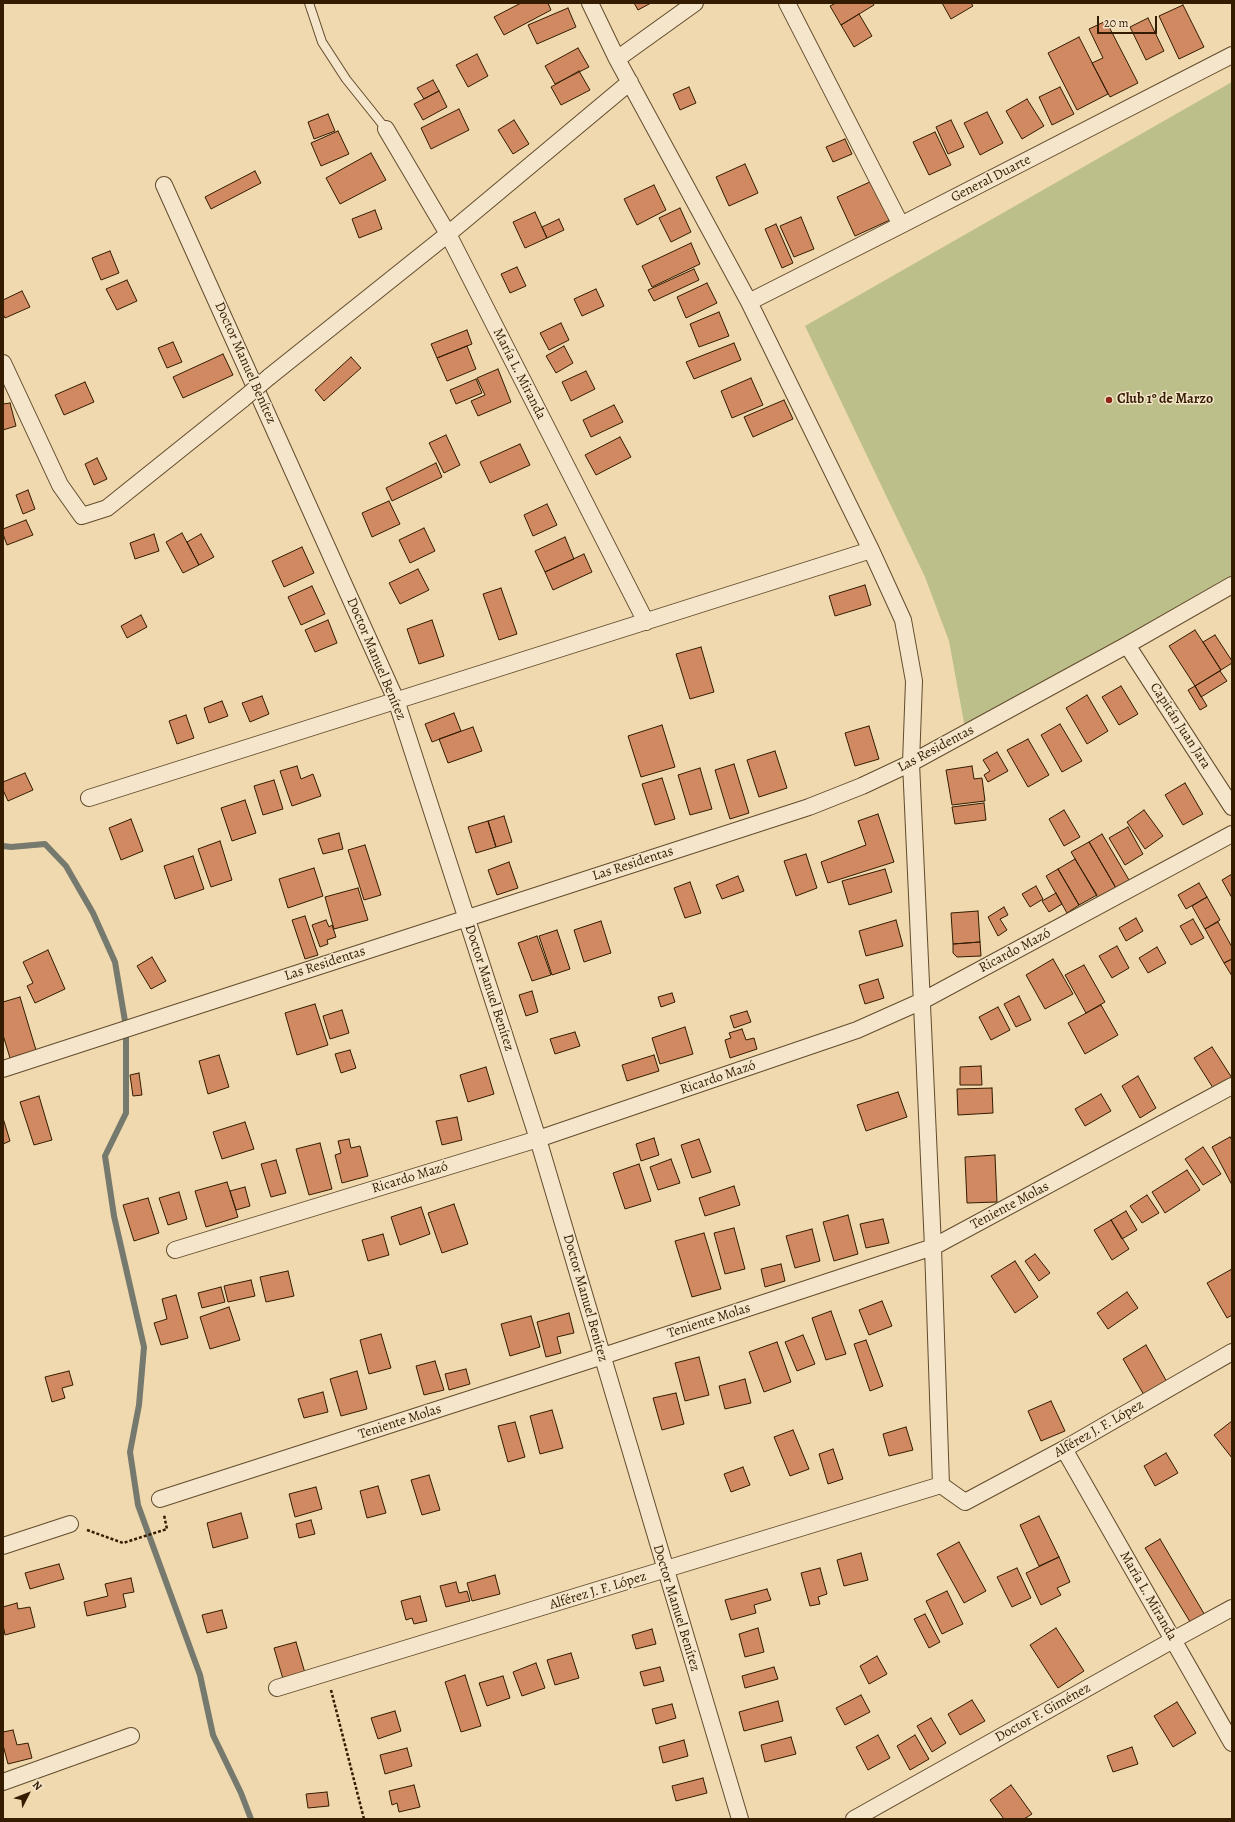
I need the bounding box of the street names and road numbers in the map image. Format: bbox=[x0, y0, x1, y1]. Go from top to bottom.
street label: General Duarte bbox=[948, 152, 1034, 206]
street label: Doctor Manuel Benítez bbox=[211, 299, 279, 427]
street label: María L. Miranda bbox=[489, 326, 549, 422]
street label: Doctor Manuel Benítez bbox=[343, 595, 409, 723]
street label: Capitán Juan Jara bbox=[1146, 680, 1214, 772]
street label: Las Residentas bbox=[895, 722, 977, 776]
street label: Las Residentas bbox=[590, 843, 676, 885]
street label: Doctor Manuel Benítez bbox=[461, 923, 517, 1053]
street label: Ricardo Mazó bbox=[976, 925, 1054, 977]
street label: Las Residentas bbox=[282, 943, 368, 985]
street label: Ricardo Mazó bbox=[678, 1057, 758, 1099]
street label: Ricardo Mazó bbox=[370, 1158, 450, 1198]
street label: Teniente Molas bbox=[968, 1178, 1052, 1234]
street label: Doctor Manuel Benítez bbox=[559, 1232, 611, 1364]
street label: Teniente Molas bbox=[665, 1300, 753, 1342]
street label: Alférez J. F. López bbox=[1051, 1397, 1147, 1461]
street label: Teniente Molas bbox=[356, 1401, 444, 1443]
street label: Doctor Manuel Benítez bbox=[649, 1542, 703, 1674]
street label: María L. Miranda bbox=[1116, 1548, 1180, 1644]
street label: Alférez J. F. López bbox=[547, 1568, 649, 1614]
street label: Doctor F. Giménez bbox=[992, 1680, 1094, 1746]

